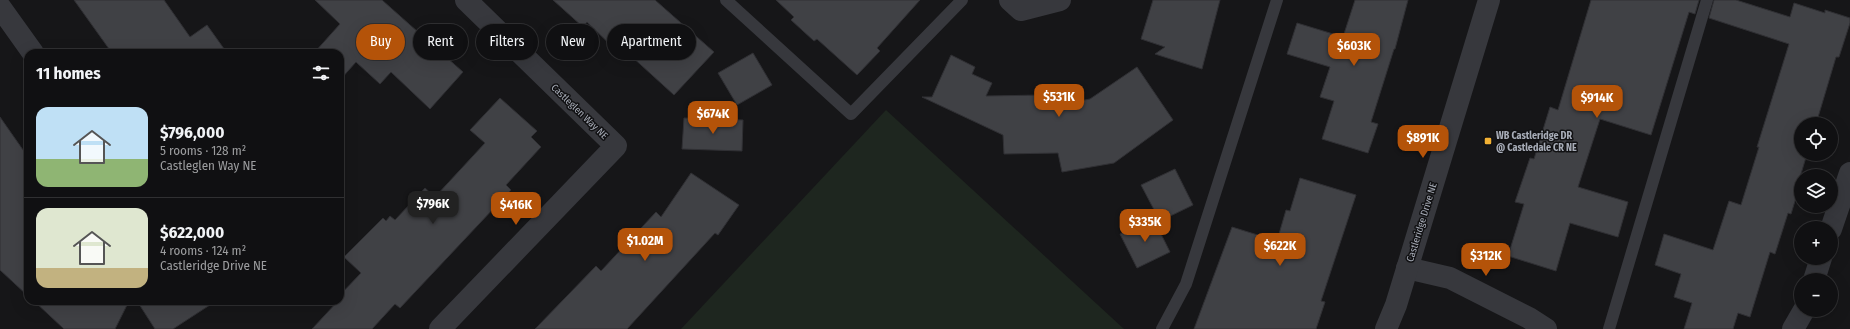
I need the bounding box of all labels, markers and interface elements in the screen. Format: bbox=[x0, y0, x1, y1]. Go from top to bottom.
chip: Buy bbox=[356, 24, 405, 60]
chip: Rent bbox=[413, 24, 468, 60]
chip: Filters bbox=[476, 24, 538, 60]
chip: New bbox=[546, 24, 599, 60]
chip: Apartment bbox=[607, 24, 696, 60]
pin: $603K bbox=[1326, 33, 1382, 67]
text: $603K bbox=[1337, 38, 1371, 53]
icon: filters bbox=[310, 62, 332, 84]
text: 11 homes bbox=[36, 63, 101, 84]
street label: Castleglen Way NE bbox=[548, 82, 610, 142]
pin: $531K bbox=[1031, 84, 1087, 118]
pin: $914K bbox=[1569, 85, 1625, 119]
text: $531K bbox=[1043, 89, 1075, 104]
text: $914K bbox=[1581, 90, 1613, 105]
pin: $674K bbox=[685, 101, 741, 135]
text: $674K bbox=[697, 106, 729, 121]
map controls bbox=[1794, 117, 1838, 317]
button: locate bbox=[1794, 117, 1838, 161]
text: $796,000 bbox=[160, 122, 224, 143]
icon: home bbox=[68, 123, 116, 171]
pin: $891K bbox=[1395, 125, 1451, 159]
text: $891K bbox=[1407, 130, 1439, 145]
place label: WB Castleridge DR @ Castledale CR NE bbox=[1496, 130, 1577, 154]
marker: WB Castleridge DR @ Castledale CR NE bbox=[1483, 136, 1493, 146]
text: 5 rooms · 128 m² bbox=[160, 143, 246, 158]
text: Castleglen Way NE bbox=[160, 158, 256, 173]
button: layers bbox=[1794, 169, 1838, 213]
street label: Castleridge Drive NE bbox=[1404, 181, 1440, 263]
pin: $796K bbox=[405, 191, 461, 225]
pin: $416K bbox=[488, 192, 544, 226]
text: $796K bbox=[417, 196, 449, 211]
text: $416K bbox=[500, 197, 532, 212]
pin: $335K bbox=[1117, 209, 1173, 243]
text: $335K bbox=[1129, 214, 1161, 229]
button: + bbox=[1794, 221, 1838, 265]
text: $622,000 bbox=[160, 222, 224, 243]
icon: home bbox=[68, 224, 116, 272]
pin: $1.02M bbox=[612, 228, 678, 262]
text: $1.02M bbox=[627, 233, 663, 248]
pin: $622K bbox=[1252, 233, 1308, 267]
text: $622K bbox=[1264, 238, 1296, 253]
text: 4 rooms · 124 m² bbox=[160, 243, 246, 258]
pin: $312K bbox=[1458, 243, 1514, 277]
text: $312K bbox=[1470, 248, 1502, 263]
text: Castleridge Drive NE bbox=[160, 258, 267, 273]
button: − bbox=[1794, 273, 1838, 317]

